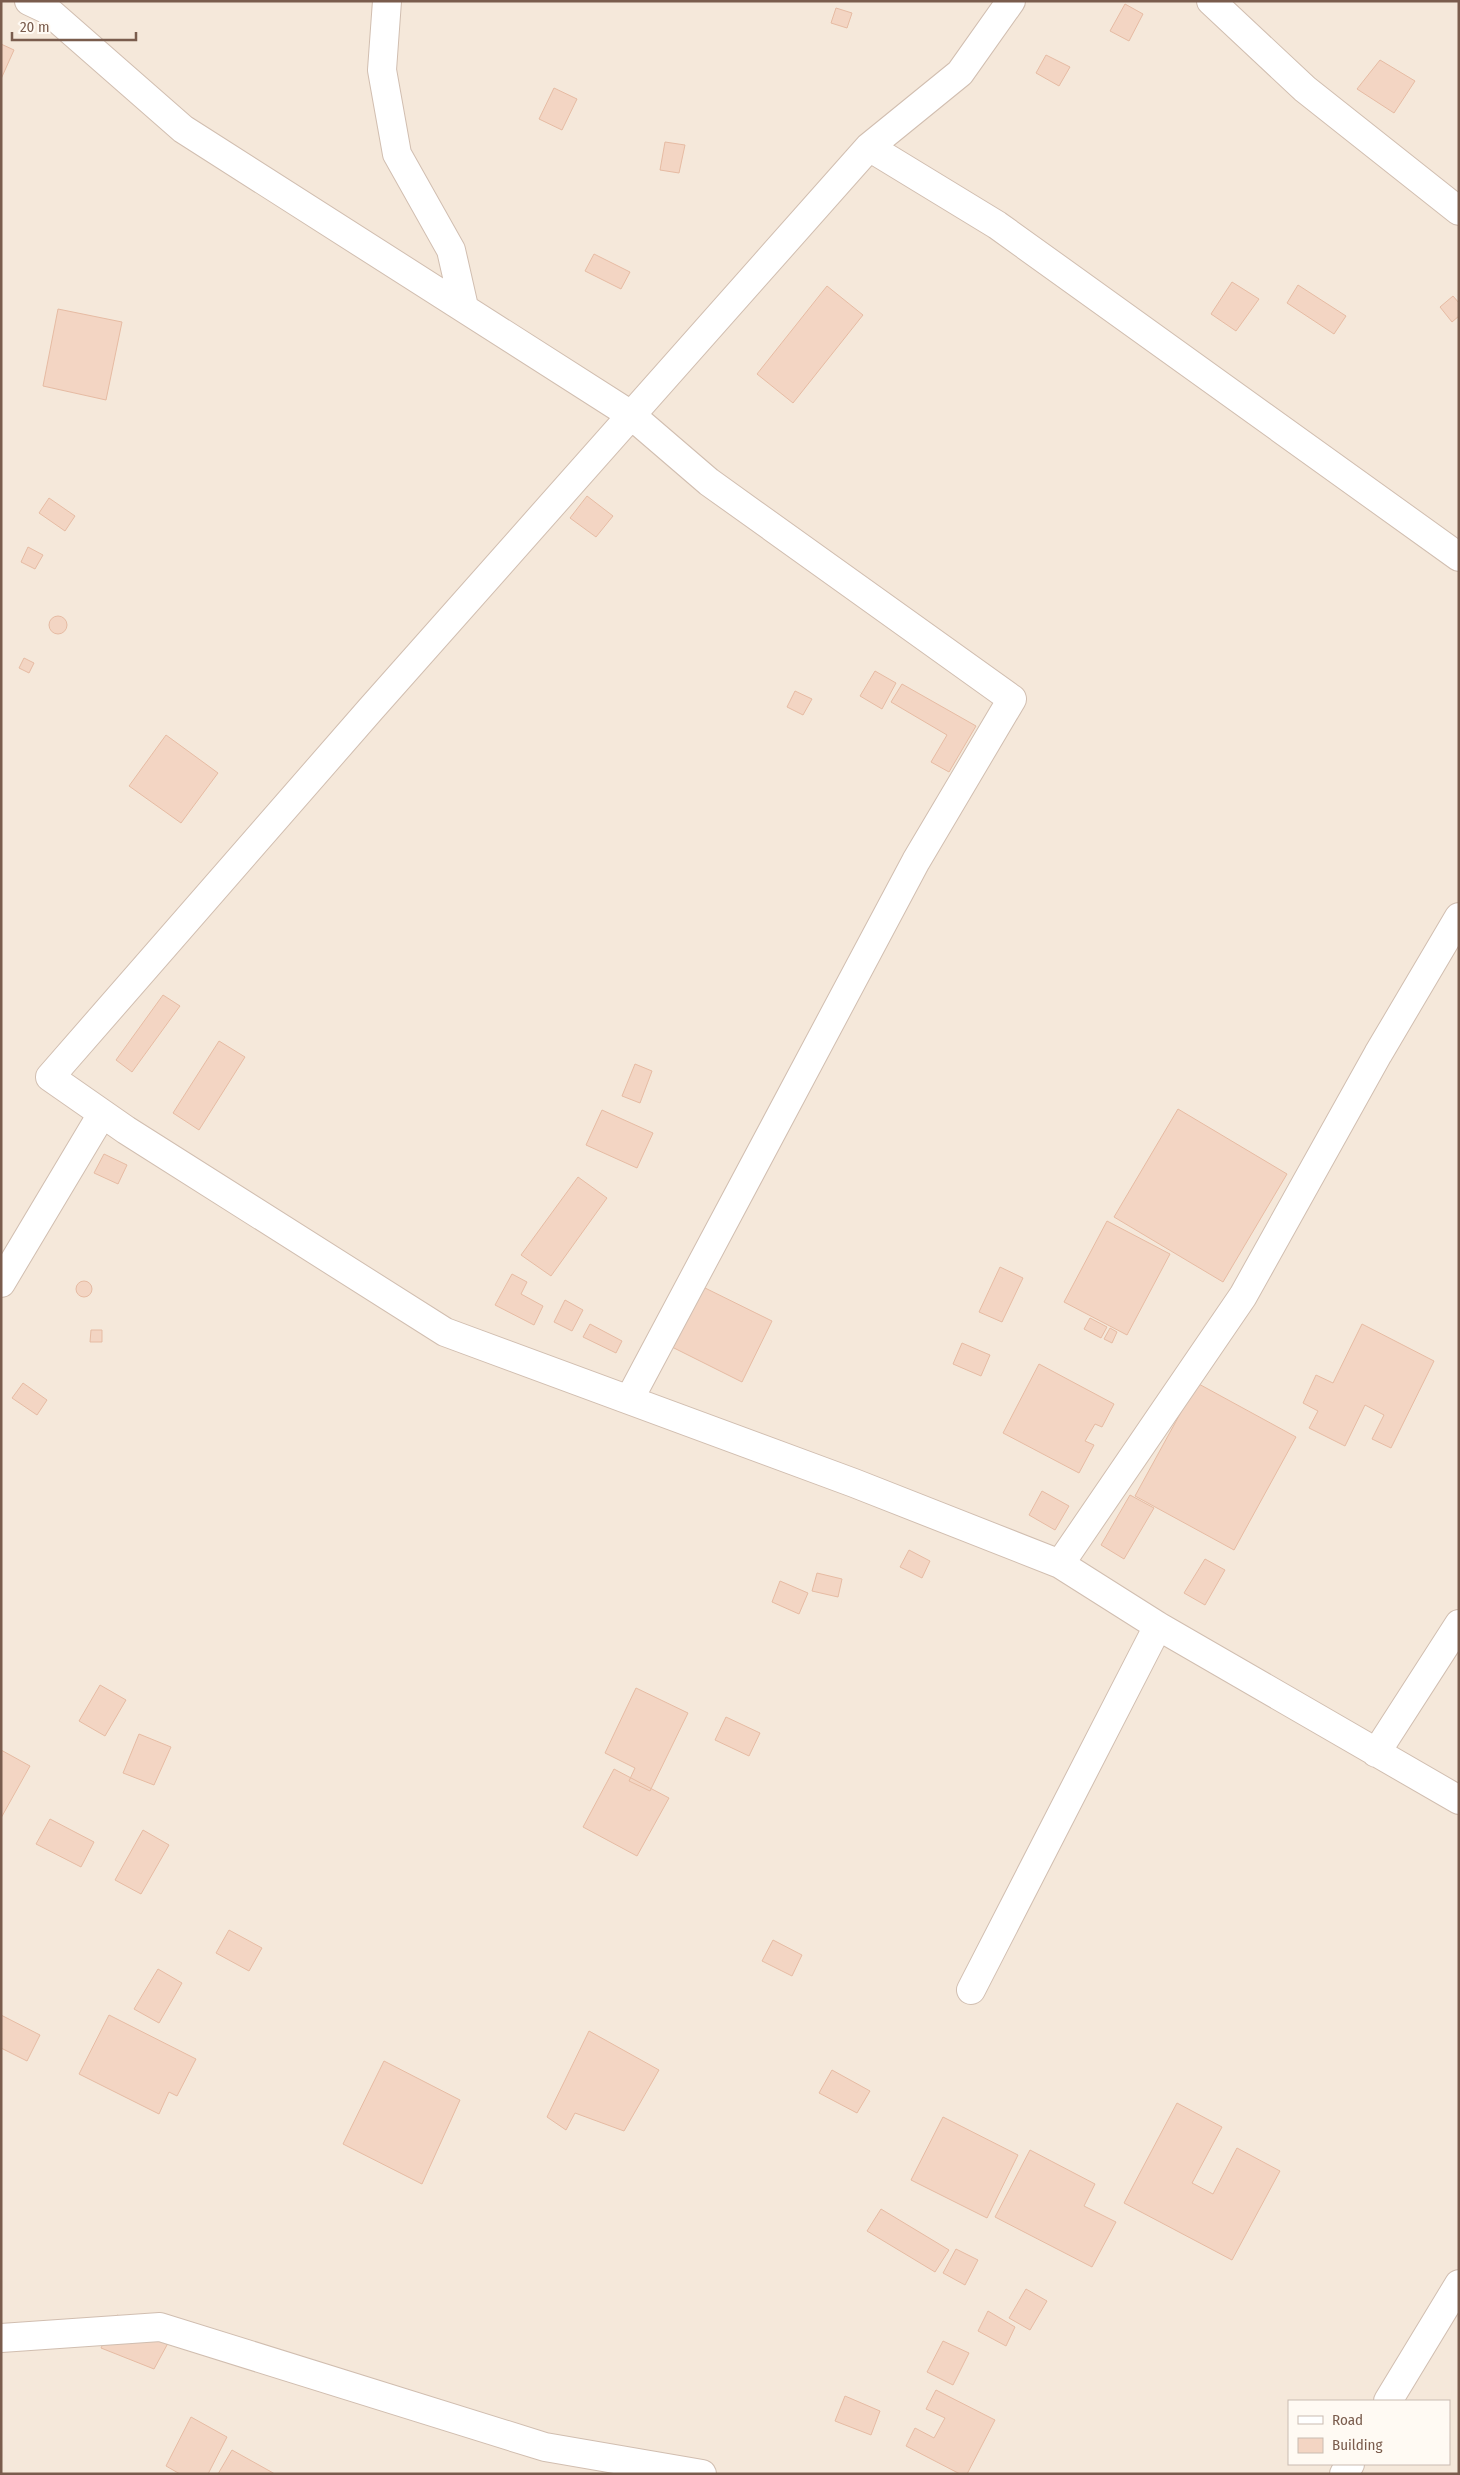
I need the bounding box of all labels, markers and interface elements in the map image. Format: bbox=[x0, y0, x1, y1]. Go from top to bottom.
scale bar bbox=[12, 10, 136, 42]
text: 20 m bbox=[20, 18, 50, 36]
legend bbox=[1288, 2400, 1450, 2465]
text: Road bbox=[1332, 2411, 1363, 2429]
text: Building bbox=[1332, 2436, 1383, 2454]

